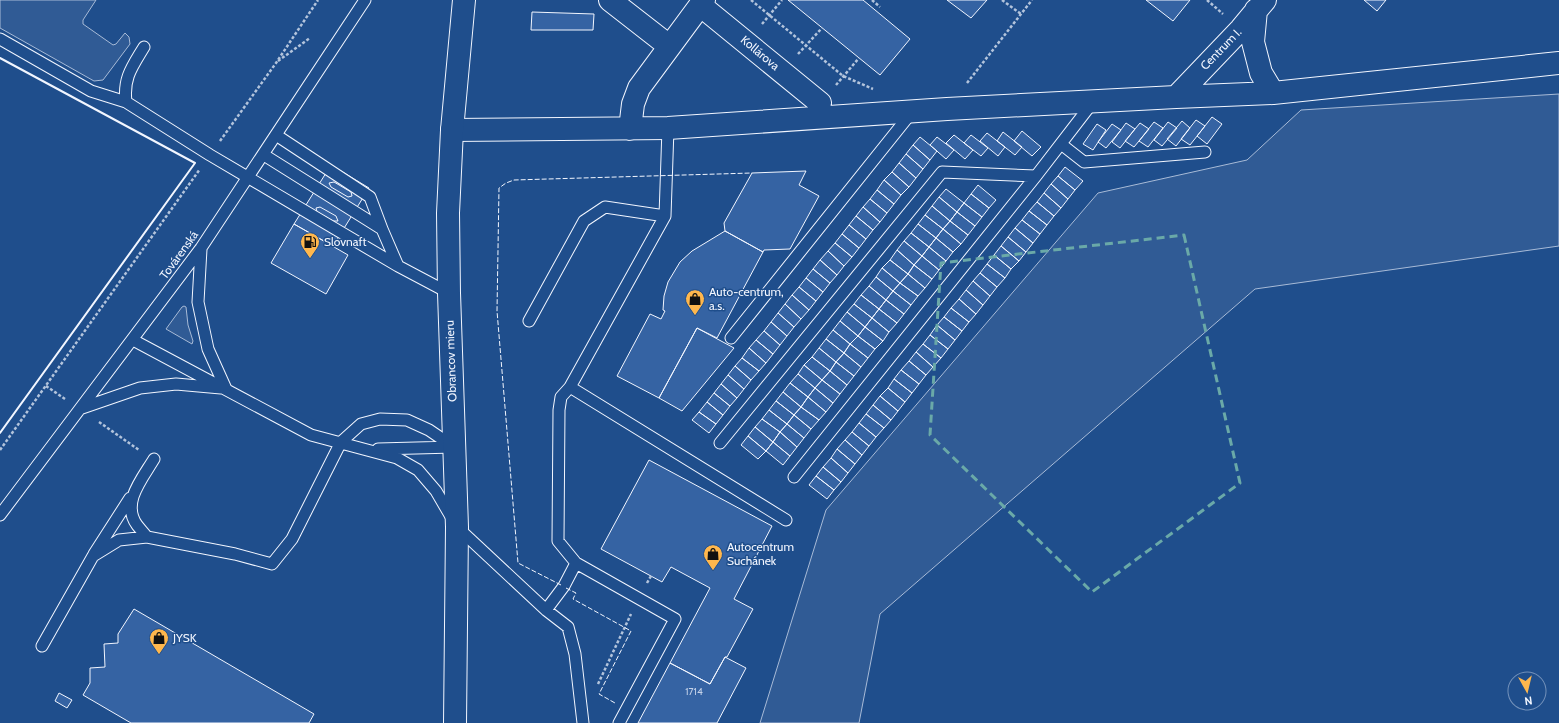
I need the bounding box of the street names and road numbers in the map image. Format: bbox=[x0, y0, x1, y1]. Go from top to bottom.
street label: Centrum I. bbox=[1197, 24, 1244, 73]
street label: Kollárova bbox=[738, 32, 783, 73]
street label: Továrenská bbox=[156, 227, 201, 282]
street label: Obrancov mieru bbox=[442, 320, 459, 402]

